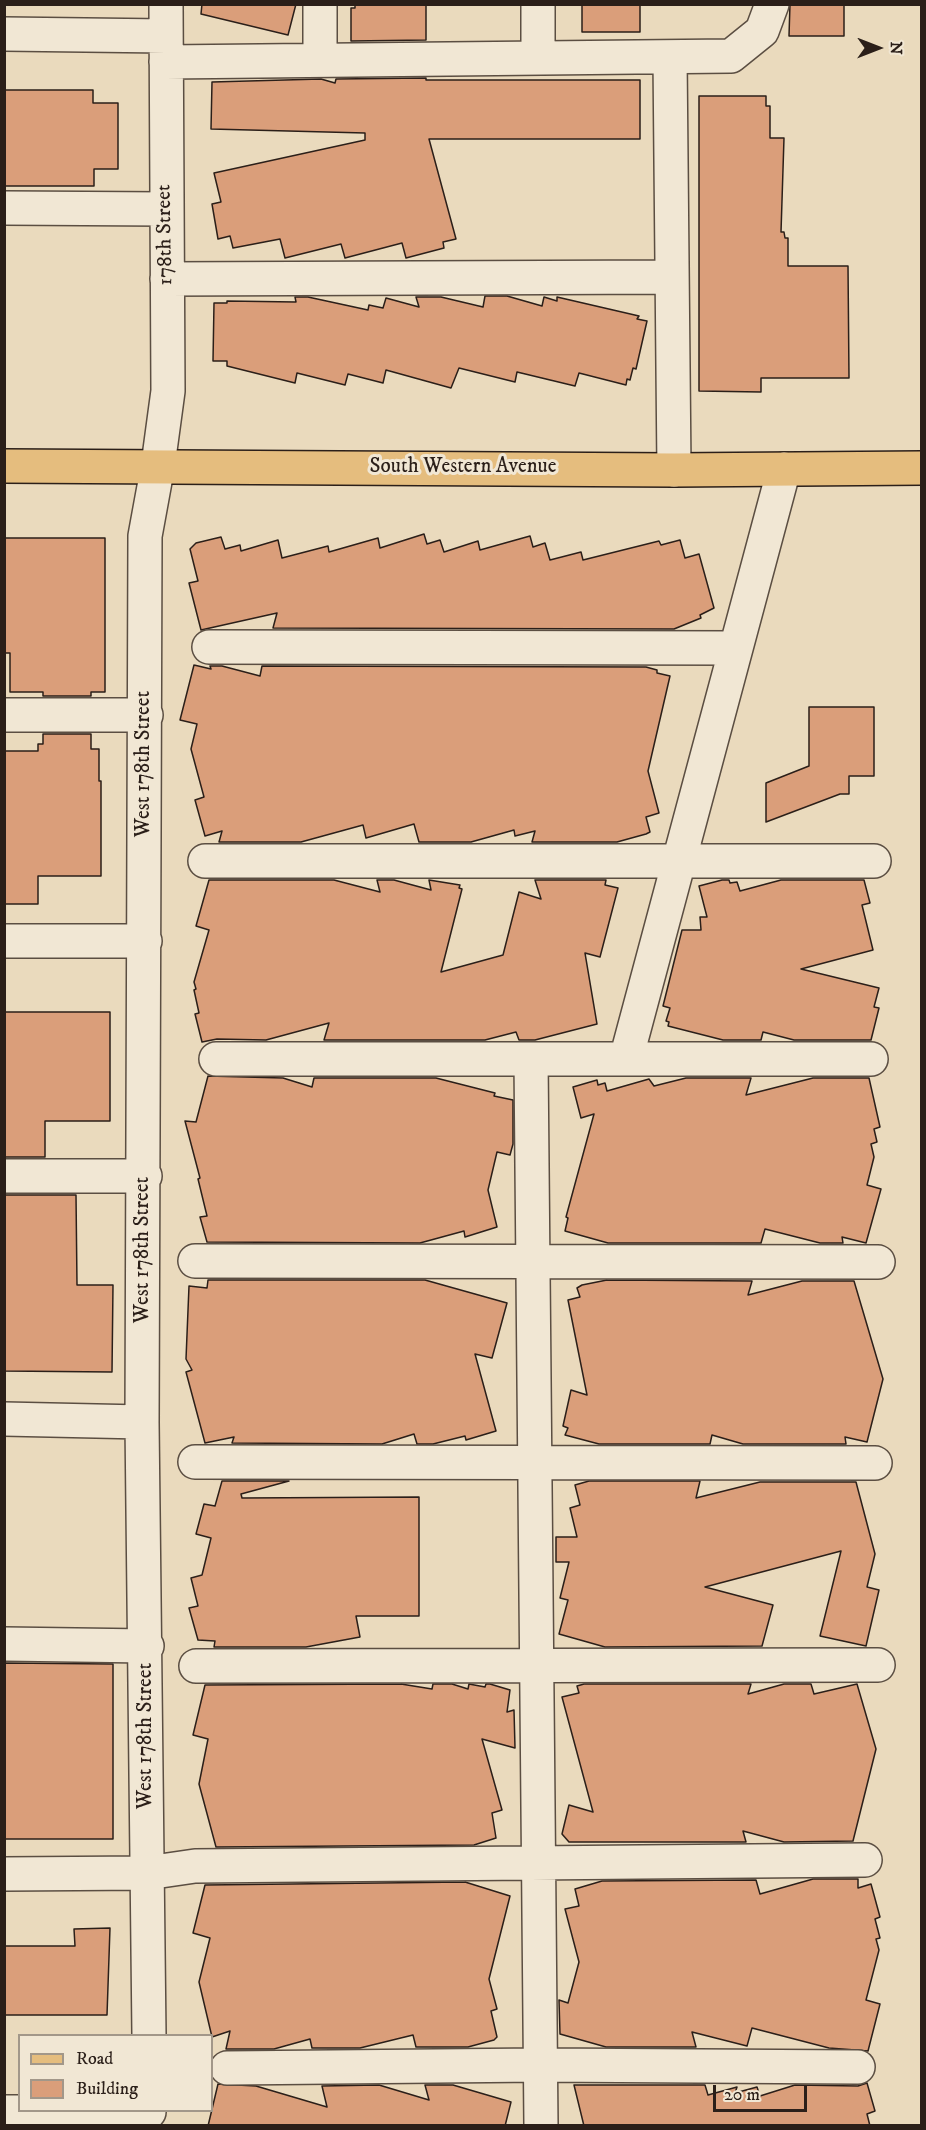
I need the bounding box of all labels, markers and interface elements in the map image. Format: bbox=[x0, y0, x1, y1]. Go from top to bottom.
north arrow bbox=[848, 18, 908, 78]
text: N bbox=[886, 41, 906, 55]
street label: 178th Street bbox=[153, 184, 179, 286]
street label: South Western Avenue bbox=[370, 455, 556, 481]
street label: West 178th Street bbox=[132, 691, 158, 837]
street label: West 178th Street bbox=[131, 1177, 157, 1323]
street label: West 178th Street bbox=[134, 1663, 160, 1809]
legend bbox=[18, 2034, 213, 2112]
text: Road bbox=[76, 2048, 113, 2070]
scale bar bbox=[716, 2073, 810, 2111]
text: Building bbox=[76, 2078, 138, 2100]
text: 20 m bbox=[724, 2084, 760, 2106]

